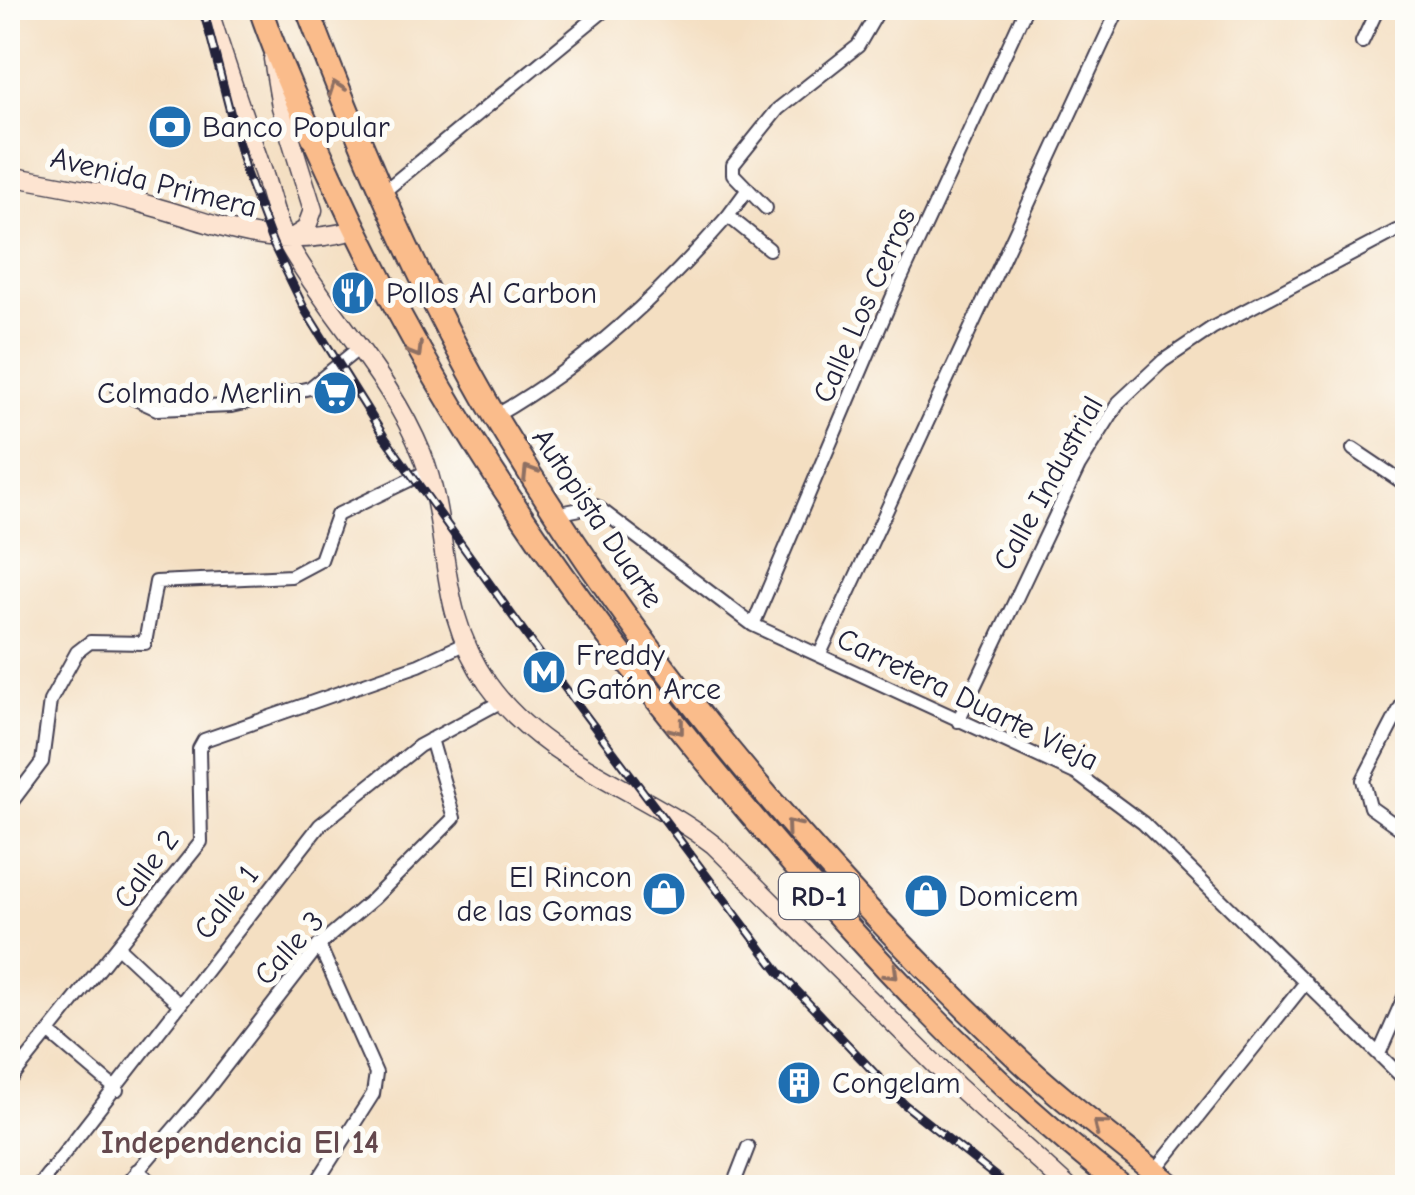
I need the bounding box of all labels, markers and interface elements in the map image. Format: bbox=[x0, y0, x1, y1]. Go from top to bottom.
one-way arrow bbox=[328, 80, 348, 98]
bank icon: Banco Popular bbox=[147, 104, 193, 150]
place label: Banco Popular bbox=[202, 110, 390, 145]
street label: Avenida Primera bbox=[47, 140, 261, 225]
street label: Calle Los Cerros bbox=[806, 202, 923, 408]
restaurant icon: Pollos Al Carbon bbox=[330, 270, 376, 316]
place label: Pollos Al Carbon bbox=[386, 276, 597, 311]
one-way arrow bbox=[404, 340, 423, 358]
supermarket icon: Colmado Merlin bbox=[312, 370, 358, 416]
place label: Colmado Merlin bbox=[97, 376, 302, 411]
street label: Calle Industrial bbox=[986, 390, 1111, 576]
street label: Autopista Duarte bbox=[525, 422, 671, 615]
one-way arrow bbox=[522, 465, 541, 483]
street label: Carretera Duarte Vieja bbox=[831, 621, 1104, 778]
place label: Freddy Gatón Arce bbox=[576, 638, 721, 707]
metro station icon: Freddy Gatón Arce bbox=[521, 649, 567, 695]
one-way arrow bbox=[666, 717, 684, 735]
one-way arrow bbox=[786, 819, 804, 837]
street label: Calle 2 bbox=[106, 823, 186, 915]
street label: Calle 1 bbox=[187, 858, 266, 946]
place label: El Rincon de las Gomas bbox=[456, 860, 632, 929]
shop icon: El Rincon de las Gomas bbox=[641, 871, 687, 917]
road number: RD-1 bbox=[779, 873, 859, 919]
shop icon: Domicem bbox=[903, 873, 949, 919]
place label: Domicem bbox=[958, 879, 1079, 914]
street label: Calle 3 bbox=[247, 904, 332, 992]
one-way arrow bbox=[880, 961, 898, 979]
building icon: Congelam bbox=[776, 1060, 822, 1106]
place label: Congelam bbox=[832, 1066, 961, 1101]
one-way arrow bbox=[1093, 1119, 1111, 1137]
district label: Independencia El 14 bbox=[101, 1124, 379, 1161]

